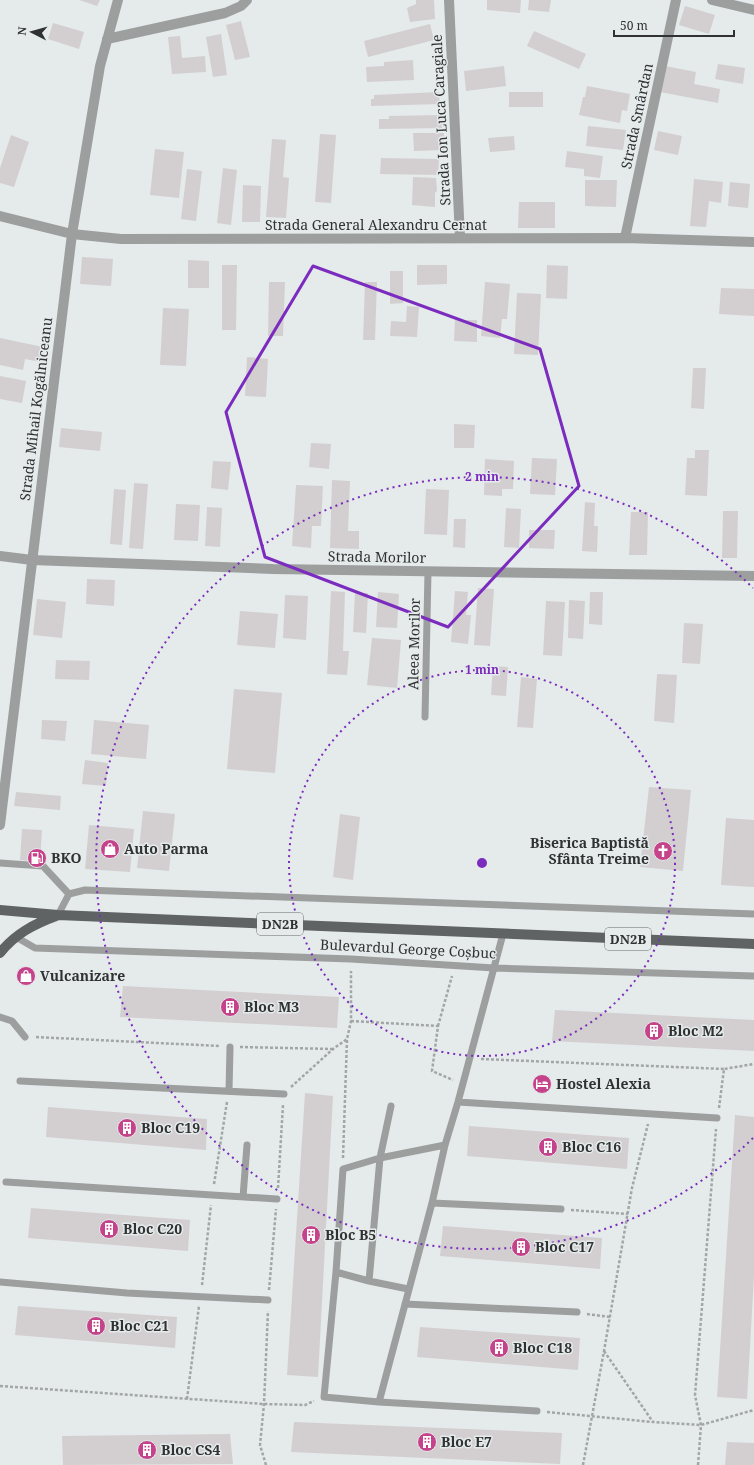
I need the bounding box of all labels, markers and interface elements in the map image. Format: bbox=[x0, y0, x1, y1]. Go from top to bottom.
north arrow bbox=[12, 12, 52, 52]
scale bar bbox=[614, 12, 734, 38]
text: 50 m bbox=[620, 17, 648, 34]
text: N bbox=[14, 25, 30, 36]
street label: Strada Ion Luca Caragiale bbox=[427, 34, 454, 206]
street label: Strada Smârdan bbox=[616, 61, 657, 171]
street label: Strada General Alexandru Cernat bbox=[265, 215, 487, 234]
street label: Strada Mihail Kogălniceanu bbox=[15, 316, 56, 502]
text: 2 min bbox=[465, 468, 499, 485]
street label: Strada Morilor bbox=[328, 546, 427, 567]
street label: Aleea Morilor bbox=[403, 597, 424, 690]
text: 1 min bbox=[465, 661, 499, 678]
place label: Biserica Baptistă Sfânta Treime bbox=[530, 833, 649, 868]
shop icon: Auto Parma bbox=[99, 838, 121, 860]
place label: Auto Parma bbox=[124, 839, 208, 858]
church icon: Biserica Baptistă Sfânta Treime bbox=[652, 840, 674, 862]
fuel station icon: BKO bbox=[26, 847, 48, 869]
place label: BKO bbox=[51, 848, 81, 867]
centre of rings bbox=[475, 856, 489, 870]
road number: DN2B bbox=[257, 913, 303, 935]
road number: DN2B bbox=[605, 928, 651, 950]
street label: Bulevardul George Coșbuc bbox=[320, 934, 497, 963]
shop icon: Vulcanizare bbox=[15, 965, 37, 987]
place label: Vulcanizare bbox=[40, 966, 125, 985]
building icon: Bloc M3 bbox=[219, 996, 241, 1018]
place label: Bloc M3 bbox=[244, 997, 299, 1016]
building icon: Bloc M2 bbox=[643, 1020, 665, 1042]
place label: Bloc M2 bbox=[668, 1021, 723, 1040]
hotel icon: Hostel Alexia bbox=[531, 1073, 553, 1095]
place label: Hostel Alexia bbox=[556, 1074, 651, 1093]
building icon: Bloc C19 bbox=[116, 1117, 138, 1139]
place label: Bloc C19 bbox=[141, 1118, 200, 1137]
building icon: Bloc C16 bbox=[537, 1136, 559, 1158]
place label: Bloc C16 bbox=[562, 1137, 621, 1156]
building icon: Bloc C20 bbox=[98, 1218, 120, 1240]
place label: Bloc C20 bbox=[123, 1219, 182, 1238]
building icon: Bloc B5 bbox=[300, 1224, 322, 1246]
place label: Bloc B5 bbox=[325, 1225, 376, 1244]
building icon: Bloc C17 bbox=[510, 1236, 532, 1258]
place label: Bloc C17 bbox=[535, 1237, 594, 1256]
building icon: Bloc C21 bbox=[85, 1315, 107, 1337]
place label: Bloc C21 bbox=[110, 1316, 169, 1335]
building icon: Bloc C18 bbox=[488, 1337, 510, 1359]
place label: Bloc C18 bbox=[513, 1338, 572, 1357]
building icon: Bloc E7 bbox=[416, 1431, 438, 1453]
place label: Bloc E7 bbox=[441, 1432, 492, 1451]
building icon: Bloc CS4 bbox=[136, 1439, 158, 1461]
place label: Bloc CS4 bbox=[161, 1440, 220, 1459]

